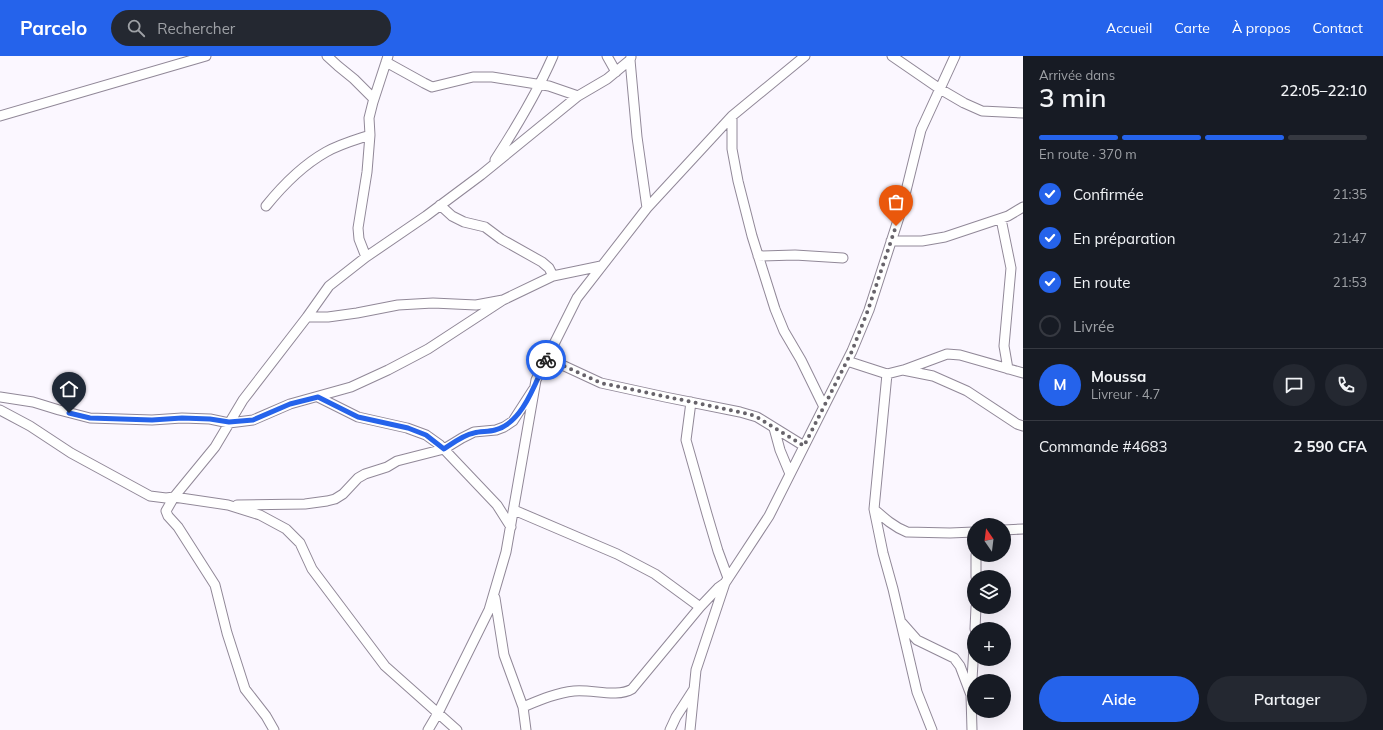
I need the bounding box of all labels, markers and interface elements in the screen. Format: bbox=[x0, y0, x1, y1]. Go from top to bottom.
search box bbox=[111, 10, 391, 46]
text: Parcelo bbox=[20, 16, 87, 40]
icon: search bbox=[125, 17, 147, 39]
text: Rechercher bbox=[157, 19, 235, 38]
text: Accueil bbox=[1106, 19, 1152, 37]
text: Carte bbox=[1174, 19, 1210, 37]
text: À propos bbox=[1232, 19, 1291, 37]
text: Contact bbox=[1313, 19, 1363, 37]
text: Arrivée dans bbox=[1039, 67, 1115, 83]
text: 3 min bbox=[1039, 81, 1107, 114]
text: 22:05–22:10 bbox=[1280, 81, 1367, 100]
text: En route · 370 m bbox=[1039, 146, 1137, 162]
icon: check bbox=[1039, 183, 1061, 205]
pin bbox=[879, 185, 913, 226]
text: Confirmée bbox=[1073, 185, 1144, 204]
text: 21:35 bbox=[1333, 186, 1367, 202]
icon: bag bbox=[885, 191, 907, 213]
icon: check bbox=[1039, 227, 1061, 249]
text: En préparation bbox=[1073, 229, 1176, 248]
text: 21:47 bbox=[1333, 230, 1367, 246]
icon: check bbox=[1039, 271, 1061, 293]
text: En route bbox=[1073, 273, 1130, 292]
text: 21:53 bbox=[1333, 274, 1367, 290]
text: Livrée bbox=[1073, 317, 1114, 336]
courier bbox=[526, 340, 566, 380]
icon: bike bbox=[535, 349, 557, 371]
button: chat bbox=[1273, 364, 1315, 406]
button: phone bbox=[1325, 364, 1367, 406]
text: Moussa bbox=[1091, 367, 1146, 386]
pin bbox=[52, 372, 86, 413]
text: M bbox=[1053, 375, 1067, 394]
icon: home bbox=[58, 378, 80, 400]
text: Livreur · 4.7 bbox=[1091, 386, 1160, 402]
text: Commande #4683 bbox=[1039, 437, 1168, 456]
text: 2 590 CFA bbox=[1293, 437, 1367, 456]
north arrow bbox=[967, 518, 1011, 562]
map controls bbox=[967, 518, 1011, 718]
button: layers bbox=[967, 570, 1011, 614]
button: + bbox=[967, 622, 1011, 666]
button: − bbox=[967, 674, 1011, 718]
button: Aide bbox=[1039, 676, 1199, 722]
button: Partager bbox=[1207, 676, 1367, 722]

